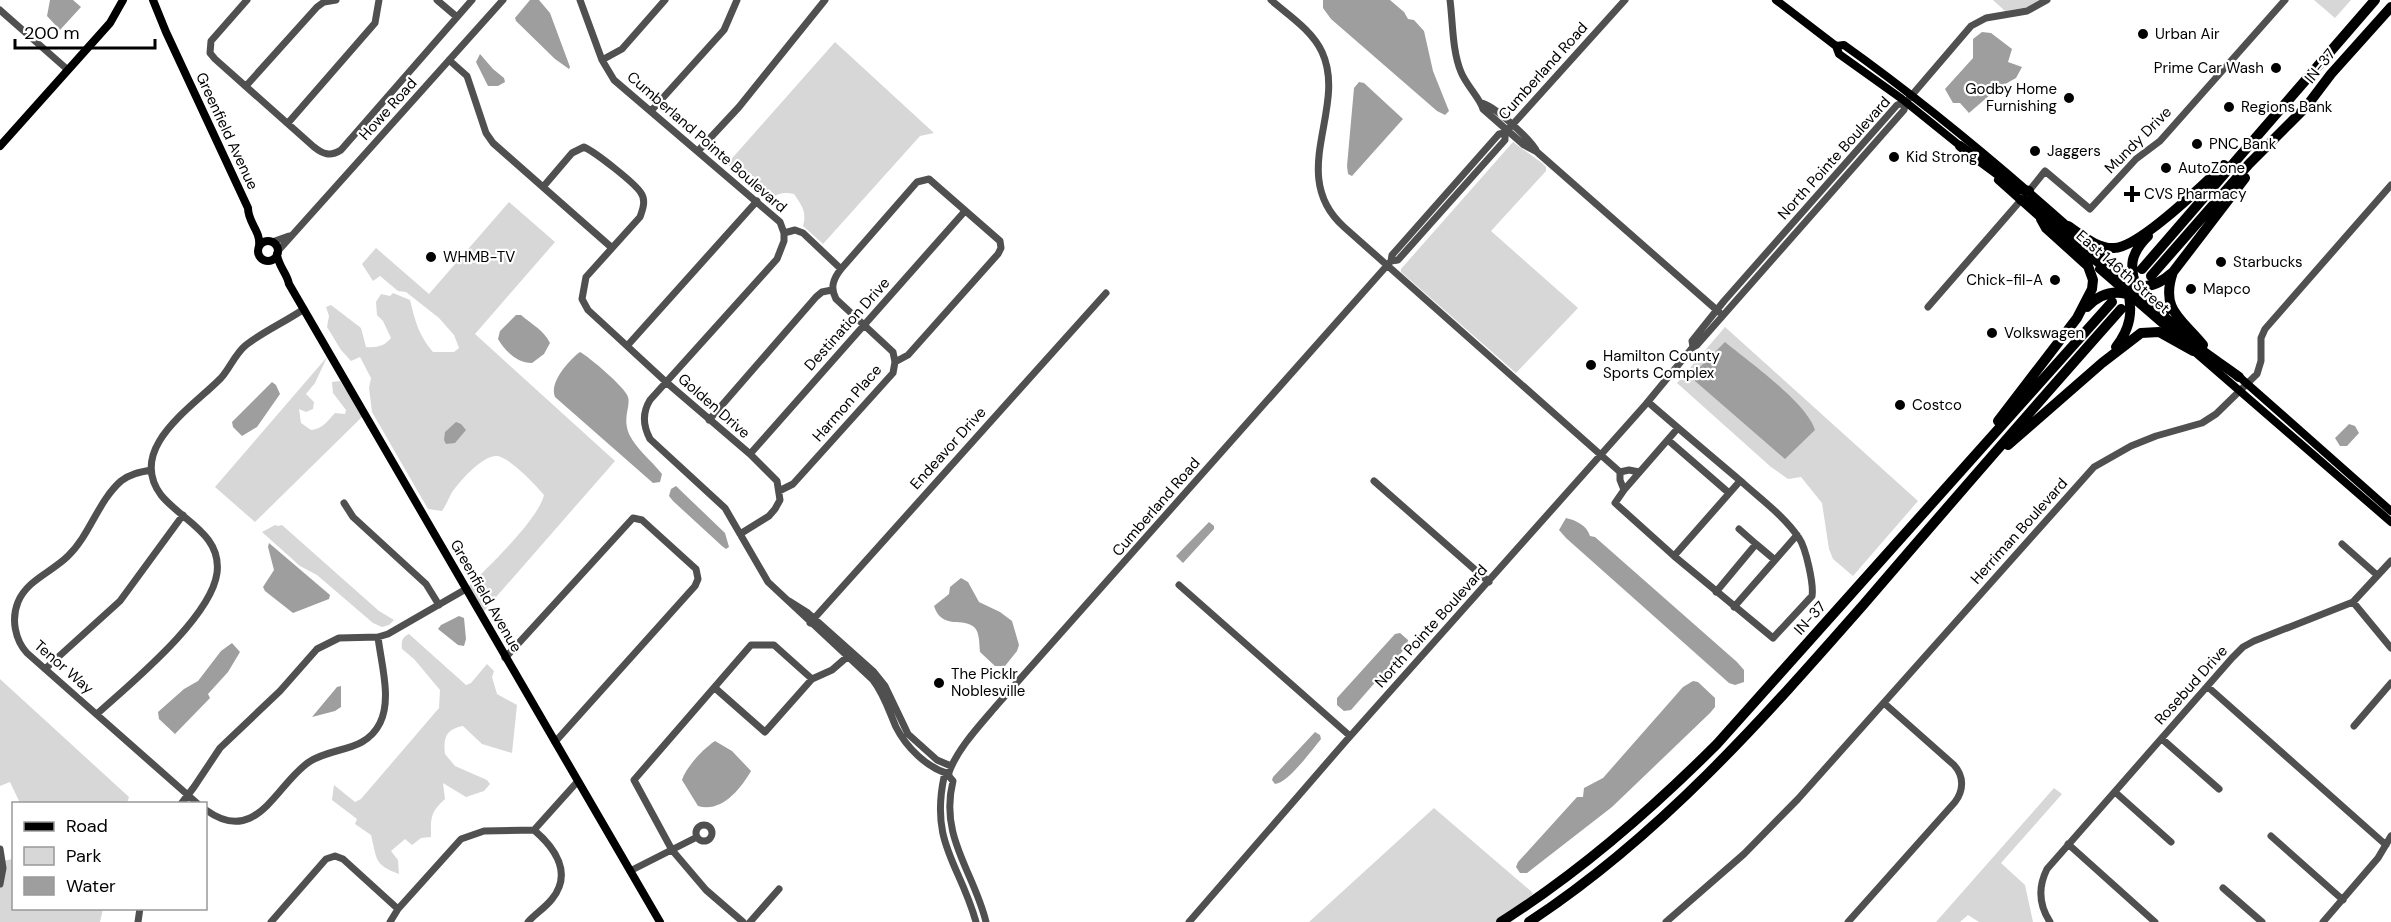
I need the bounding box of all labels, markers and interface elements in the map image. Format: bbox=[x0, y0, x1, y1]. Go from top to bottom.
scale bar bbox=[15, 12, 154, 50]
street label: Cumberland Road bbox=[1494, 18, 1592, 124]
text: 200 m bbox=[24, 21, 80, 45]
place label: Urban Air bbox=[2155, 24, 2220, 44]
marker: Urban Air bbox=[2136, 27, 2150, 41]
street label: IN-37 bbox=[2300, 45, 2340, 87]
place label: Prime Car Wash bbox=[2154, 58, 2264, 78]
marker: Prime Car Wash bbox=[2269, 61, 2283, 75]
street label: Cumberland Pointe Boulevard bbox=[623, 67, 791, 217]
street label: Greenfield Avenue bbox=[191, 69, 263, 193]
street label: Howe Road bbox=[355, 74, 421, 144]
place label: Godby Home Furnishing bbox=[1965, 79, 2057, 116]
marker: Godby Home Furnishing bbox=[2062, 91, 2076, 105]
street label: North Pointe Boulevard bbox=[1773, 92, 1895, 224]
place label: Regions Bank bbox=[2241, 97, 2333, 117]
marker: Regions Bank bbox=[2222, 100, 2236, 114]
street label: Mundy Drive bbox=[2100, 102, 2176, 178]
place label: PNC Bank bbox=[2209, 134, 2277, 154]
marker: PNC Bank bbox=[2190, 137, 2204, 151]
place label: Jaggers bbox=[2047, 141, 2101, 161]
marker: Jaggers bbox=[2028, 144, 2042, 158]
place label: Kid Strong bbox=[1906, 147, 1977, 167]
marker: Kid Strong bbox=[1887, 150, 1901, 164]
place label: AutoZone bbox=[2178, 158, 2245, 178]
marker: AutoZone bbox=[2159, 161, 2173, 175]
place label: CVS Pharmacy bbox=[2144, 184, 2247, 204]
marker: CVS Pharmacy bbox=[2125, 187, 2139, 201]
street label: East 146th Street bbox=[2072, 226, 2174, 318]
place label: WHMB-TV bbox=[443, 247, 515, 267]
marker: WHMB-TV bbox=[424, 250, 438, 264]
place label: Starbucks bbox=[2233, 252, 2303, 272]
marker: Starbucks bbox=[2214, 255, 2228, 269]
place label: Chick-fil-A bbox=[1966, 270, 2043, 290]
street label: Destination Drive bbox=[800, 273, 894, 375]
marker: Chick-fil-A bbox=[2048, 273, 2062, 287]
place label: Mapco bbox=[2203, 279, 2251, 299]
marker: Mapco bbox=[2184, 282, 2198, 296]
place label: Volkswagen bbox=[2004, 323, 2084, 343]
marker: Volkswagen bbox=[1985, 326, 1999, 340]
place label: Hamilton County Sports Complex bbox=[1603, 346, 1721, 383]
marker: Hamilton County Sports Complex bbox=[1584, 358, 1598, 372]
street label: Harmon Place bbox=[808, 360, 886, 446]
street label: Golden Drive bbox=[674, 369, 754, 443]
place label: Costco bbox=[1912, 395, 1962, 415]
marker: Costco bbox=[1893, 398, 1907, 412]
street label: Endeavor Drive bbox=[906, 403, 990, 493]
street label: Cumberland Road bbox=[1108, 453, 1204, 561]
street label: Herriman Boulevard bbox=[1966, 474, 2072, 588]
street label: Greenfield Avenue bbox=[446, 536, 526, 656]
street label: North Pointe Boulevard bbox=[1370, 560, 1492, 692]
street label: IN-37 bbox=[1790, 597, 1830, 639]
street label: Tenor Way bbox=[30, 636, 98, 699]
street label: Rosebud Drive bbox=[2150, 641, 2232, 729]
place label: The Picklr Noblesville bbox=[951, 664, 1025, 701]
marker: The Picklr Noblesville bbox=[932, 676, 946, 690]
legend bbox=[12, 802, 207, 910]
text: Road bbox=[66, 814, 108, 838]
text: Park bbox=[66, 844, 102, 868]
text: Water bbox=[66, 874, 116, 898]

